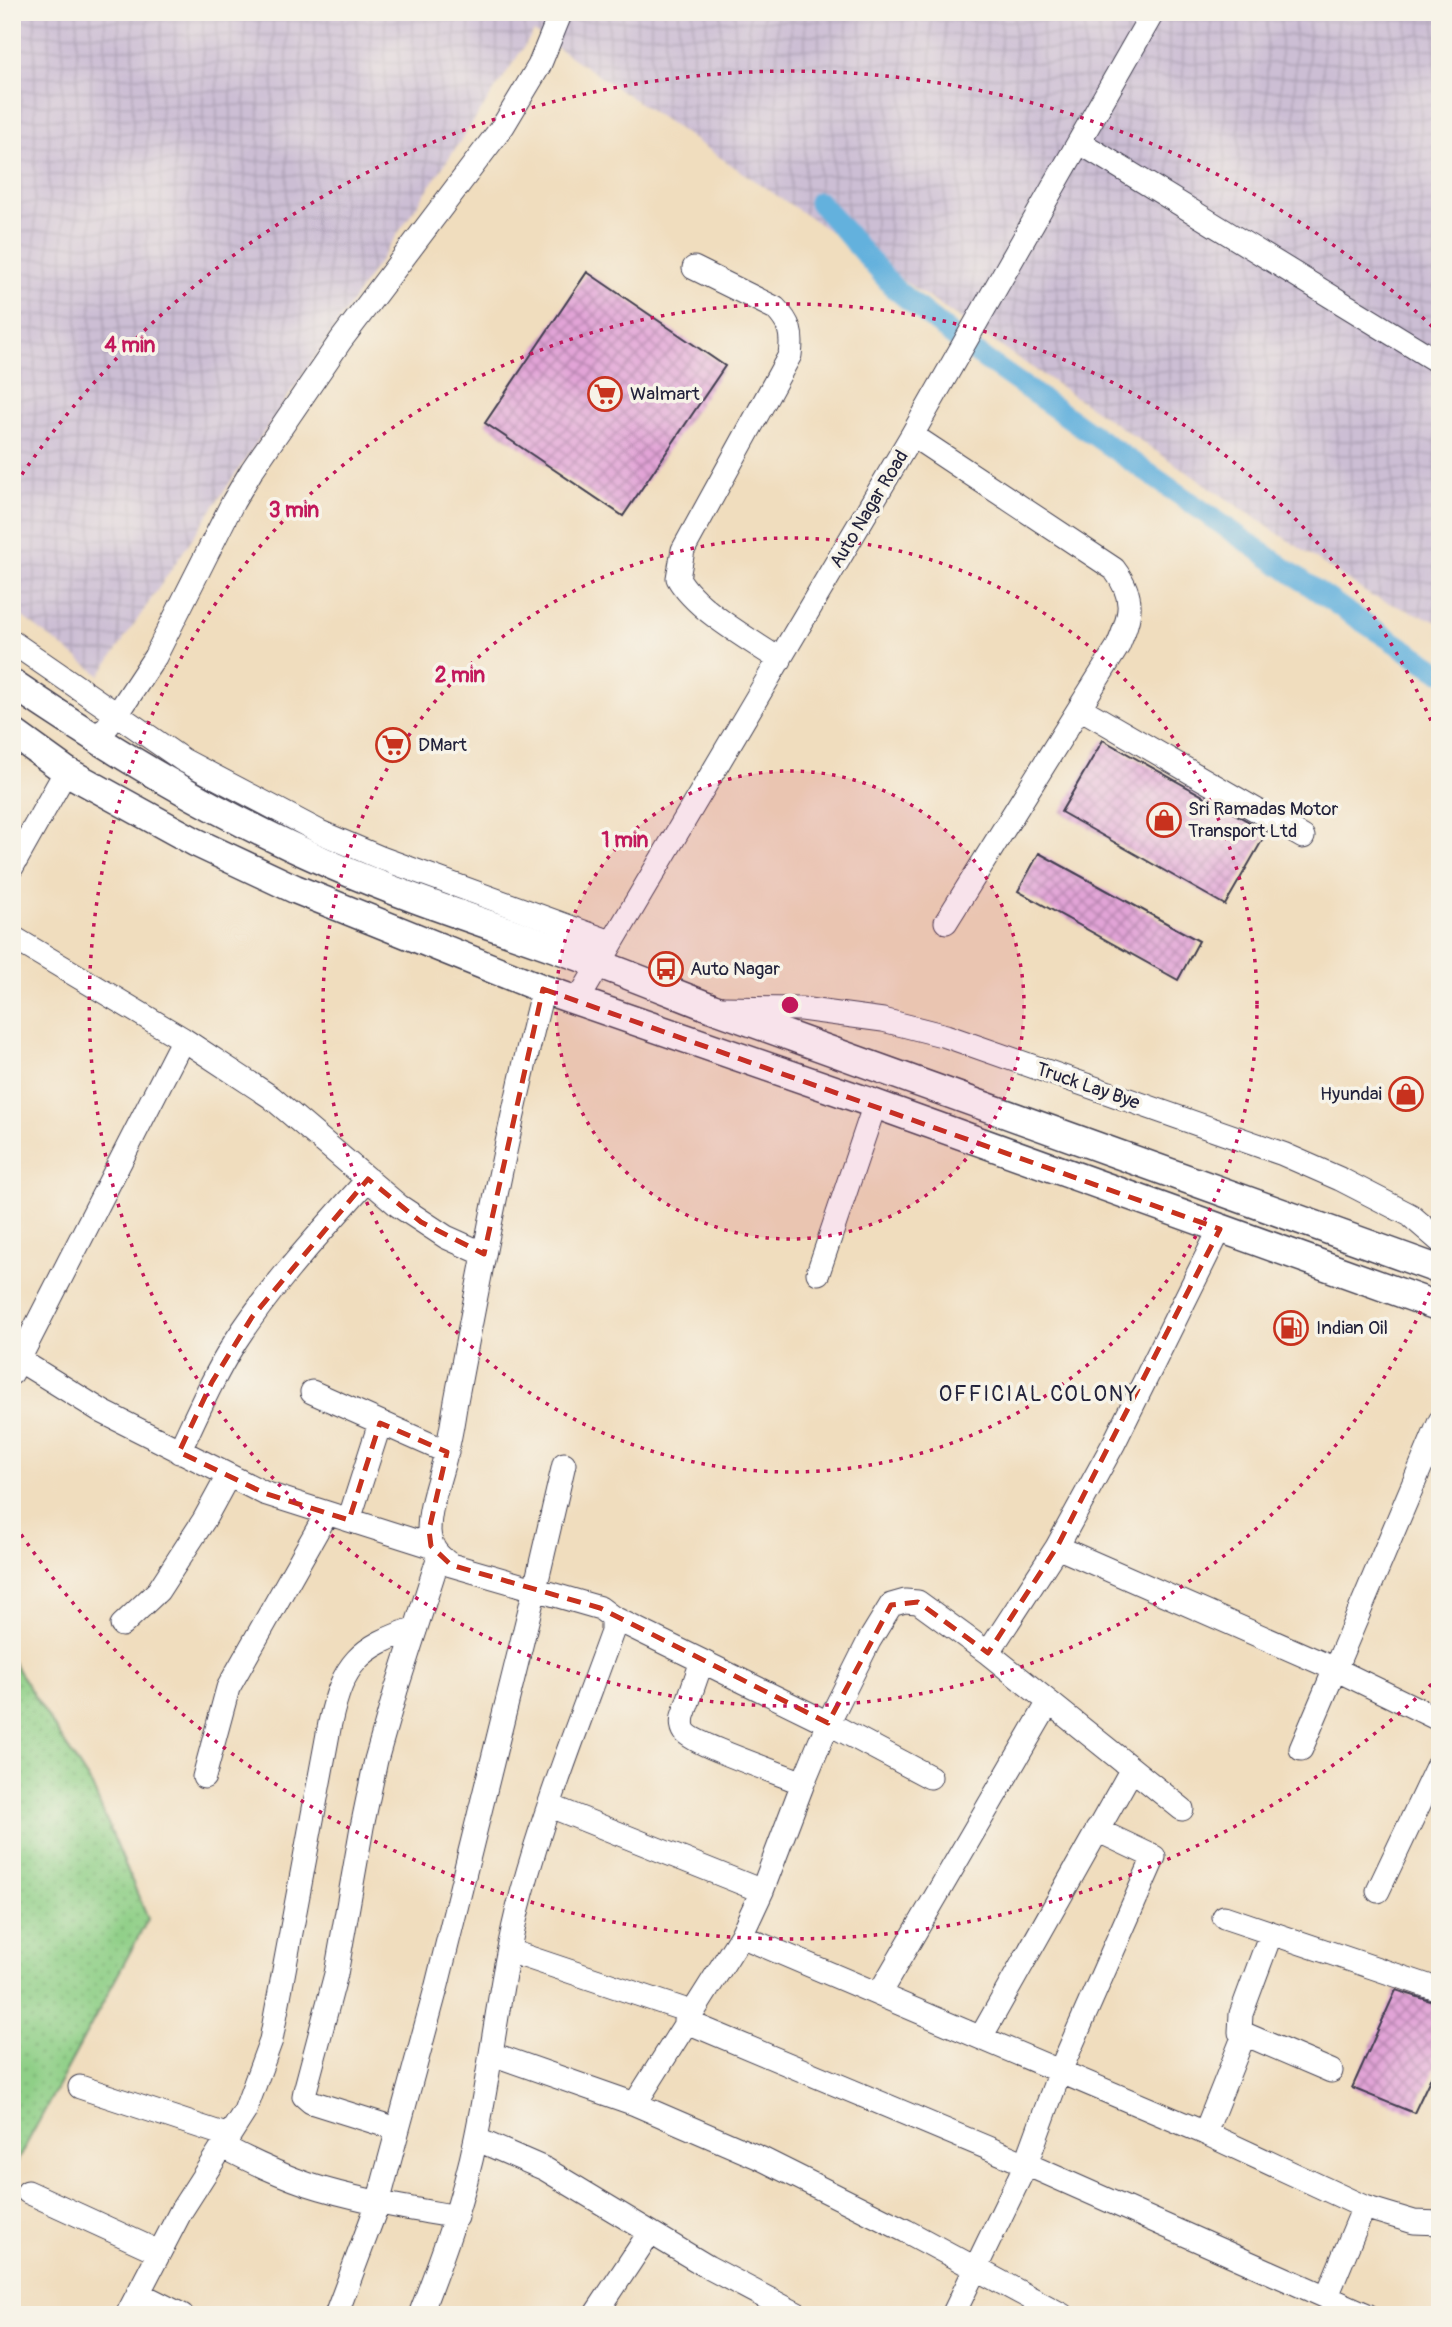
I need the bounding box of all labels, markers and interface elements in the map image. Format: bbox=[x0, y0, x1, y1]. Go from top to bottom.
text: 4 min bbox=[105, 332, 156, 359]
supermarket icon: Walmart bbox=[586, 375, 624, 413]
place label: Walmart bbox=[630, 382, 700, 406]
street label: Auto Nagar Road bbox=[824, 446, 914, 572]
text: 3 min bbox=[269, 497, 319, 524]
text: 2 min bbox=[435, 662, 485, 689]
supermarket icon: DMart bbox=[374, 726, 412, 764]
place label: DMart bbox=[418, 733, 467, 757]
place label: Sri Ramadas Motor Transport Ltd bbox=[1188, 797, 1338, 843]
shop icon: Sri Ramadas Motor Transport Ltd bbox=[1145, 801, 1183, 839]
text: 1 min bbox=[602, 827, 649, 854]
bus stop icon: Auto Nagar bbox=[647, 950, 685, 988]
place label: Auto Nagar bbox=[690, 957, 780, 981]
centre of rings bbox=[778, 993, 802, 1017]
street label: Truck Lay Bye bbox=[1033, 1057, 1143, 1115]
shop icon: Hyundai bbox=[1387, 1075, 1425, 1113]
place label: Hyundai bbox=[1320, 1082, 1382, 1106]
fuel station icon: Indian Oil bbox=[1272, 1309, 1310, 1347]
place label: Indian Oil bbox=[1316, 1316, 1388, 1340]
district label: OFFICIAL COLONY bbox=[939, 1381, 1139, 1408]

